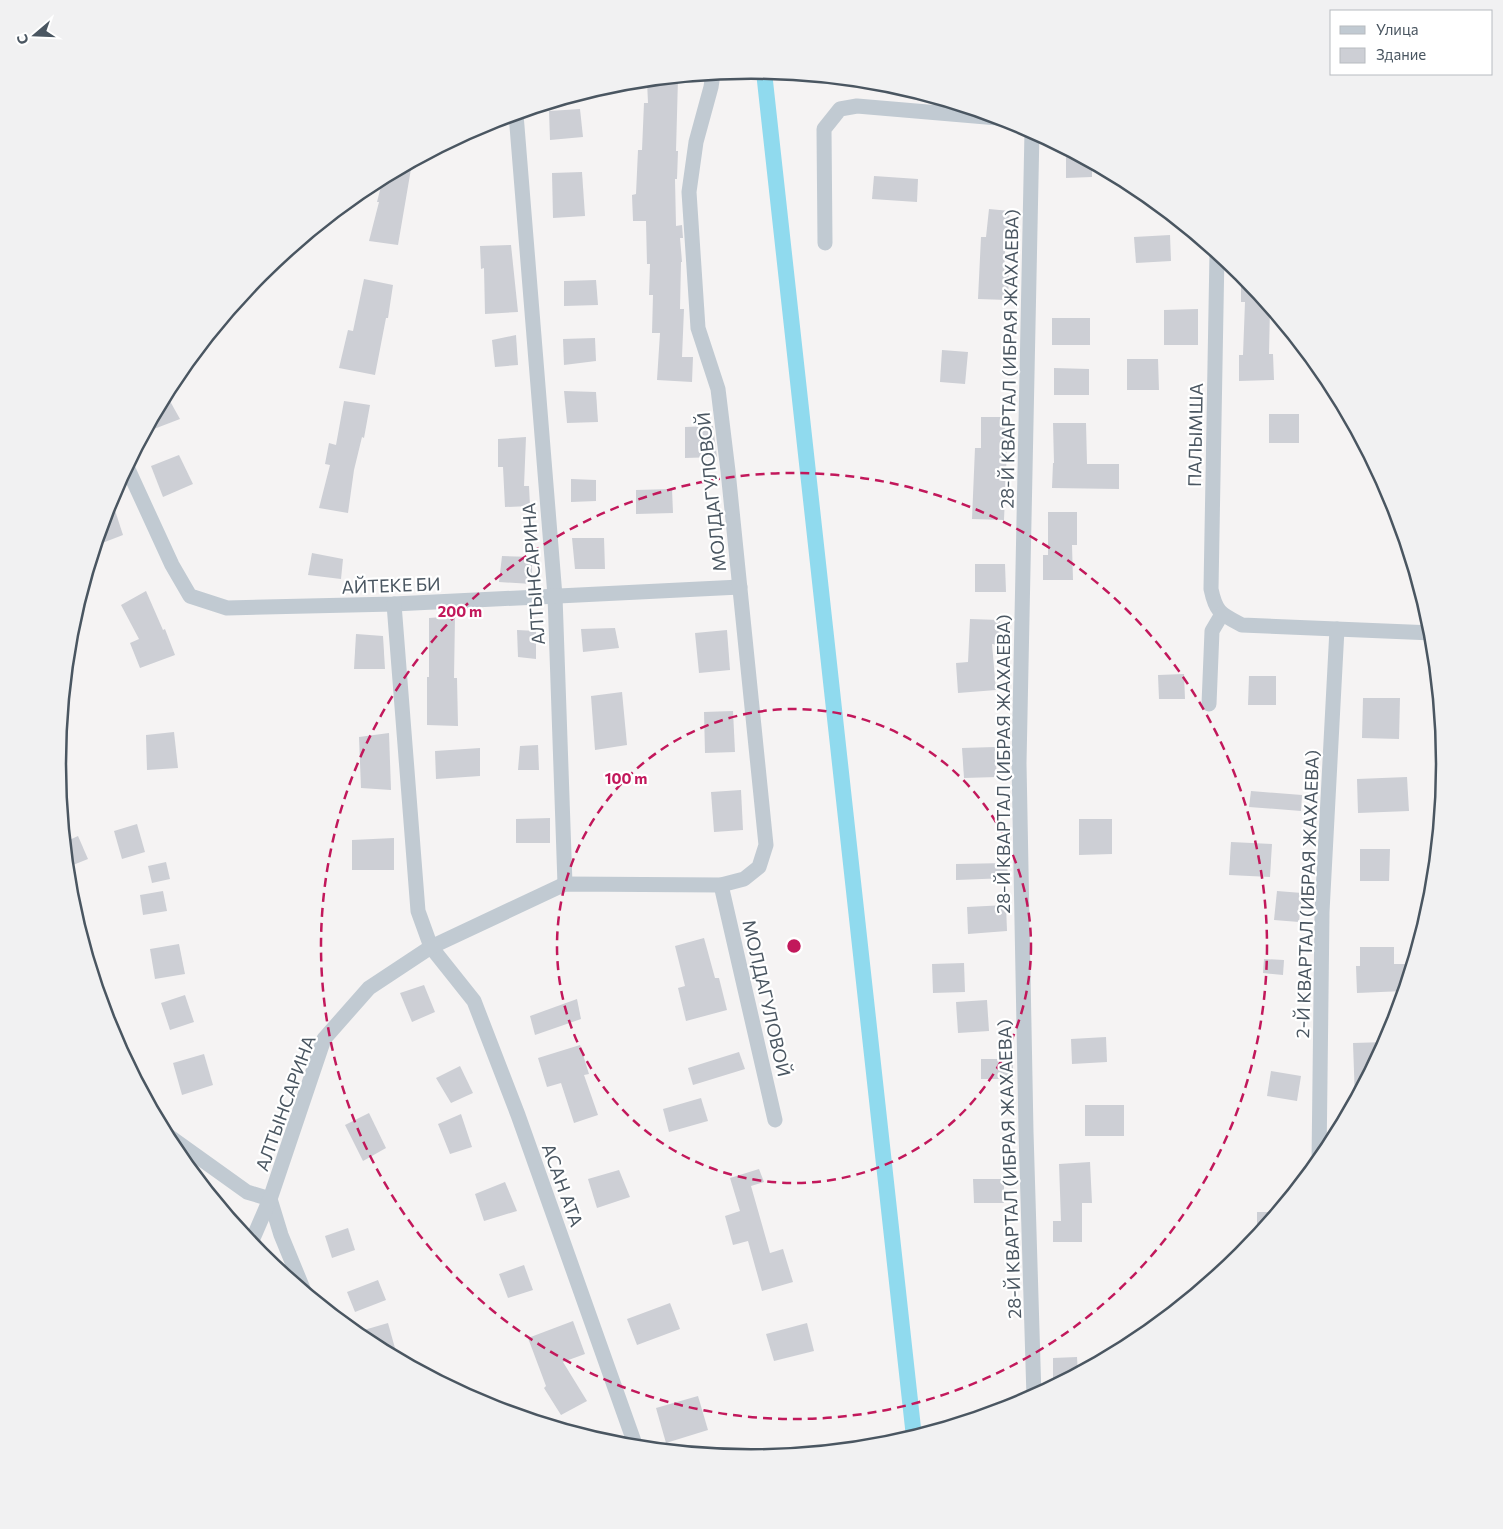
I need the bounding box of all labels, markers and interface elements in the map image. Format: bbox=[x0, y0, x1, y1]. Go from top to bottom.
north arrow bbox=[10, 10, 60, 60]
legend bbox=[1330, 10, 1493, 75]
text: Улица bbox=[1376, 20, 1418, 38]
text: С bbox=[13, 32, 32, 47]
text: Здание bbox=[1376, 45, 1426, 63]
street label: 28-Й КВАРТАЛ (ИБРАЯ ЖАХАЕВА) bbox=[995, 209, 1023, 509]
street label: ПАЛЫМША bbox=[1183, 383, 1207, 487]
street label: МОЛДАГУЛОВОЙ bbox=[692, 411, 730, 573]
street label: АЛТЫНСАРИНА bbox=[517, 502, 549, 646]
street label: АЙТЕКЕ БИ bbox=[341, 572, 441, 598]
text: 200 m bbox=[438, 602, 482, 620]
street label: 28-Й КВАРТАЛ (ИБРАЯ ЖАХАЕВА) bbox=[992, 614, 1014, 914]
street label: 2-Й КВАРТАЛ (ИБРАЯ ЖАХАЕВА) bbox=[1291, 749, 1323, 1039]
text: 100 m bbox=[605, 769, 647, 787]
street label: МОЛДАГУЛОВОЙ bbox=[738, 917, 796, 1079]
centre of rings bbox=[785, 937, 803, 955]
street label: 28-Й КВАРТАЛ (ИБРАЯ ЖАХАЕВА) bbox=[993, 1019, 1025, 1319]
street label: АЛТЫНСАРИНА bbox=[250, 1032, 320, 1174]
street label: АСАН АТА bbox=[538, 1140, 588, 1230]

